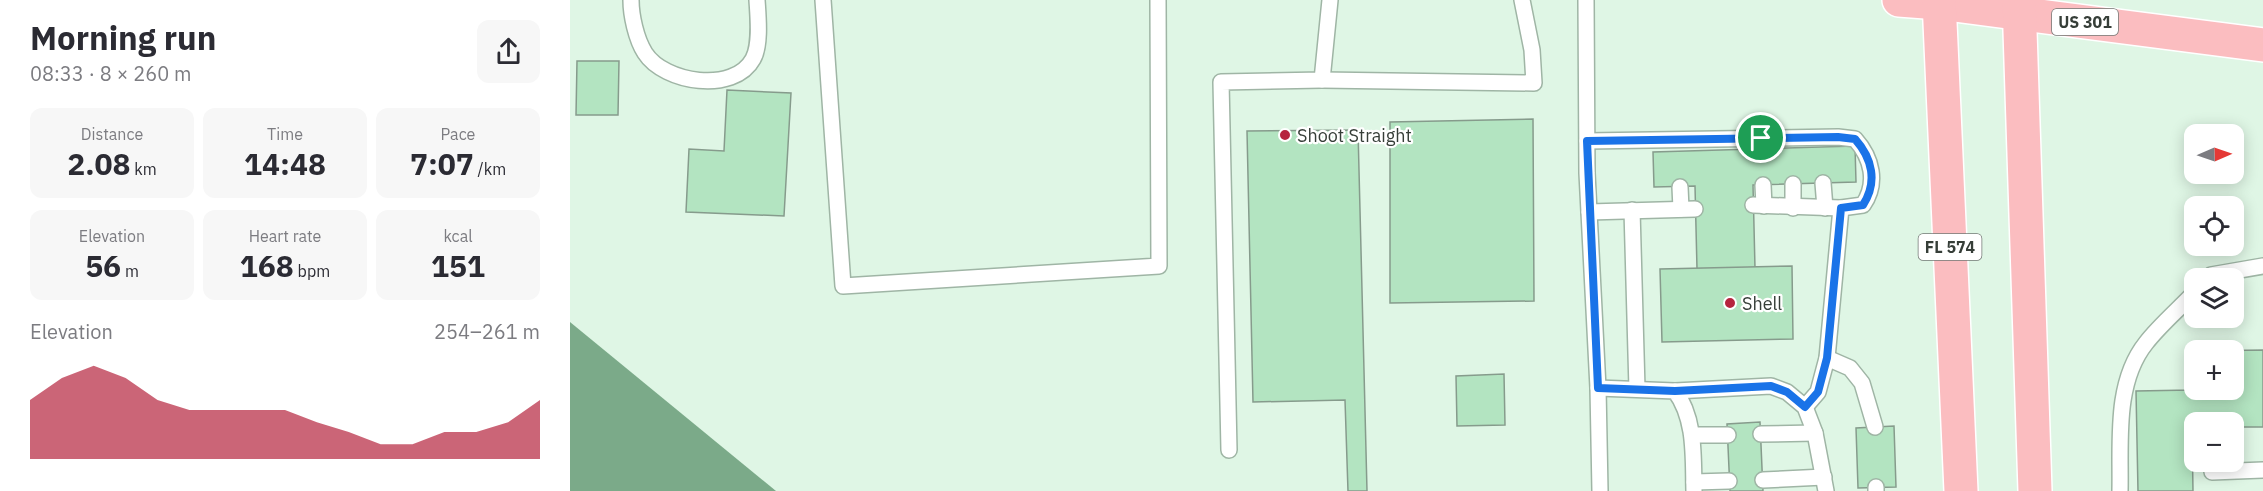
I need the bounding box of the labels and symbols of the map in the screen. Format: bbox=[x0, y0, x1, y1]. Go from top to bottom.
road number: US 301 bbox=[2052, 9, 2118, 35]
pin bbox=[1735, 112, 1786, 163]
place label: Shoot Straight bbox=[1297, 124, 1412, 147]
north arrow bbox=[2184, 124, 2244, 184]
marker: Shoot Straight bbox=[1278, 128, 1292, 142]
road number: FL 574 bbox=[1918, 234, 1982, 260]
place label: Shell bbox=[1742, 292, 1782, 315]
marker: Shell bbox=[1723, 296, 1737, 310]

